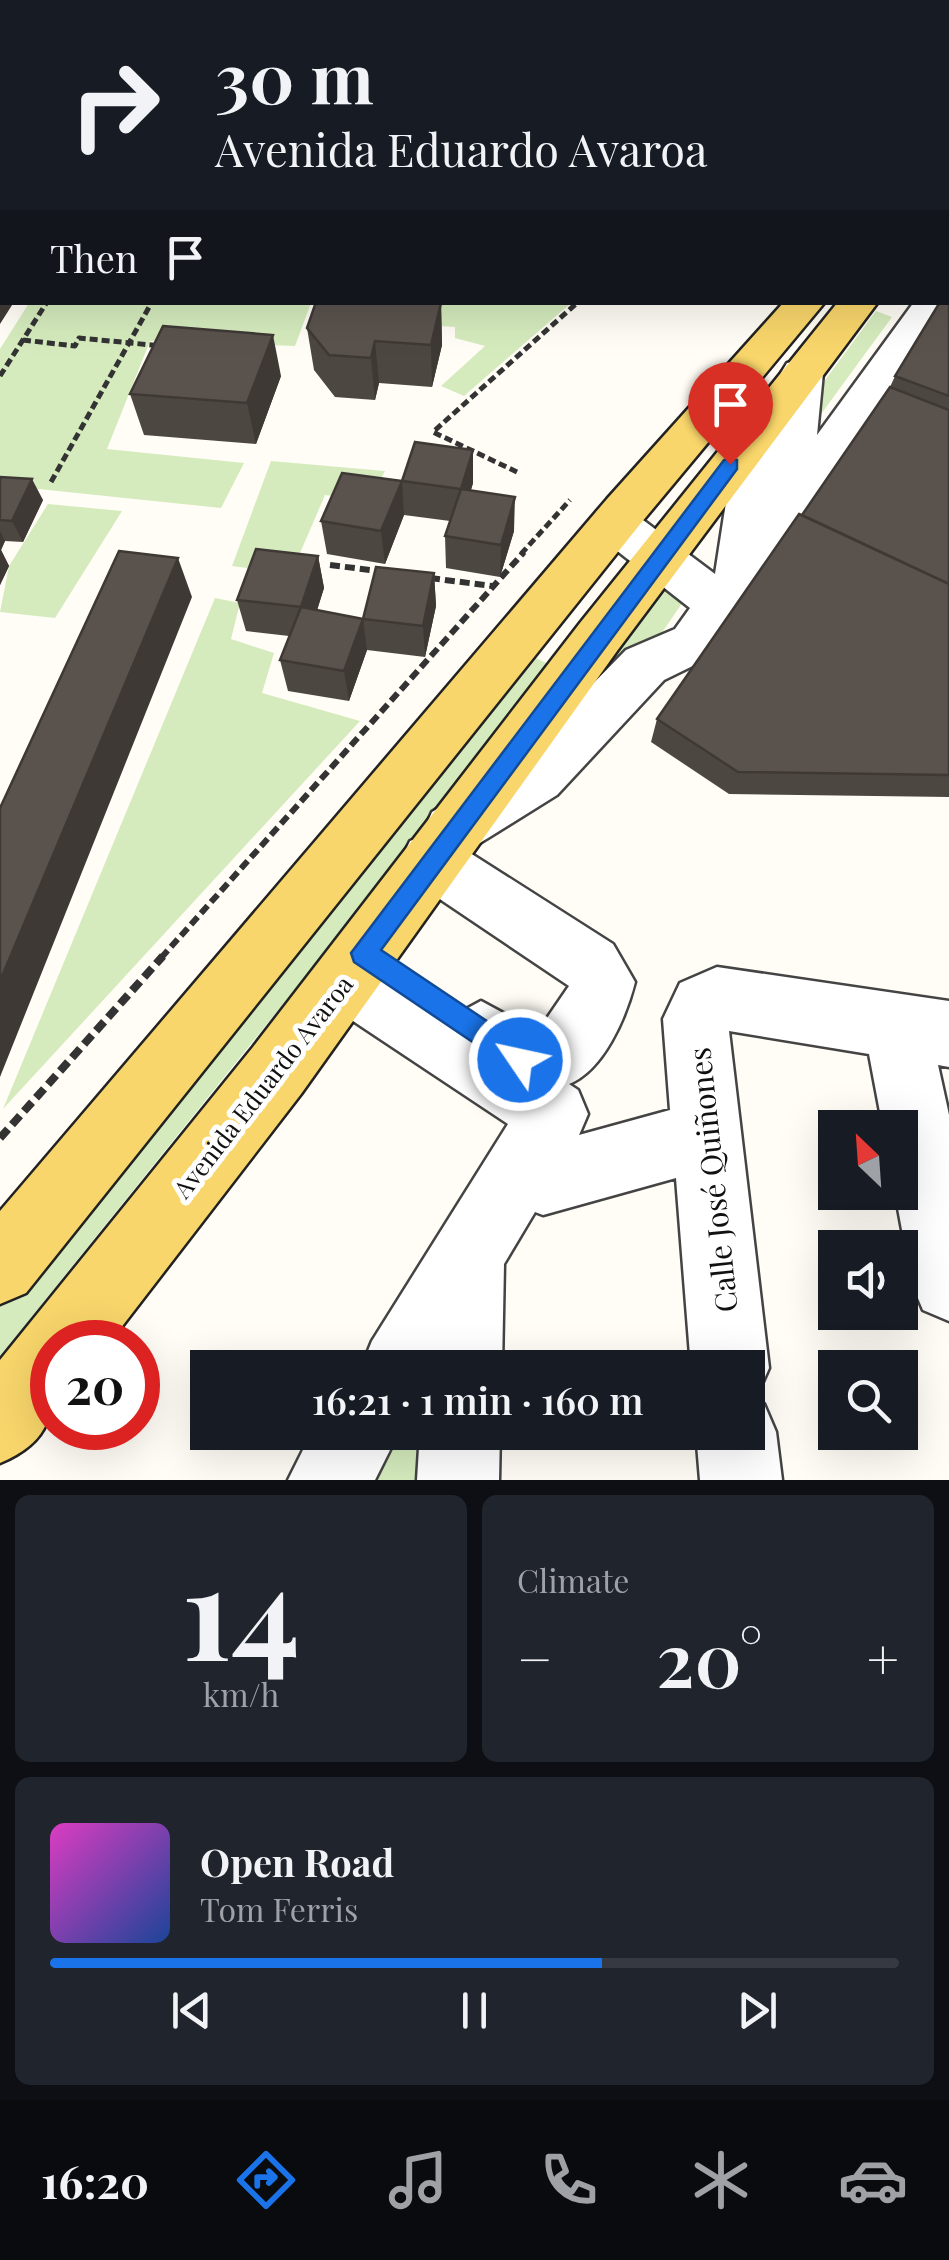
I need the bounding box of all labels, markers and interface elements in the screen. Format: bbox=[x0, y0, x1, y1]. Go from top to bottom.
text: 30 m bbox=[215, 28, 374, 122]
icon: right bbox=[50, 40, 180, 170]
text: Avenida Eduardo Avaroa bbox=[215, 118, 707, 178]
icon: arrive bbox=[158, 230, 213, 285]
text: Then bbox=[50, 232, 138, 283]
pin bbox=[688, 362, 773, 465]
icon: arrive bbox=[703, 377, 758, 432]
street label: Avenida Eduardo Avaroa bbox=[164, 968, 360, 1205]
position arrow bbox=[468, 1008, 572, 1112]
street label: Calle José Quiñones bbox=[678, 1046, 746, 1314]
north arrow bbox=[818, 1110, 918, 1210]
map controls bbox=[818, 1110, 918, 1450]
button: sound bbox=[818, 1230, 918, 1330]
speed limit sign: 20 bbox=[30, 1320, 160, 1450]
button: search bbox=[818, 1350, 918, 1450]
text: 16:21 · 1 min · 160 m bbox=[312, 1374, 643, 1425]
text: 14 bbox=[182, 1520, 300, 1694]
text: Climate bbox=[517, 1558, 629, 1601]
text: 20° bbox=[656, 1607, 763, 1707]
text: − bbox=[517, 1620, 553, 1694]
text: + bbox=[867, 1620, 899, 1694]
text: km/h bbox=[203, 1672, 279, 1715]
text: Open Road bbox=[200, 1836, 394, 1887]
text: Tom Ferris bbox=[200, 1887, 358, 1930]
icon: previous bbox=[164, 1983, 219, 2038]
icon: pause bbox=[447, 1983, 502, 2038]
icon: next bbox=[730, 1983, 785, 2038]
icon: directions bbox=[231, 2145, 301, 2215]
icon: music bbox=[383, 2145, 453, 2215]
icon: phone bbox=[534, 2145, 604, 2215]
icon: climate bbox=[686, 2145, 756, 2215]
icon: car bbox=[838, 2145, 908, 2215]
text: 16:20 bbox=[41, 2150, 149, 2210]

